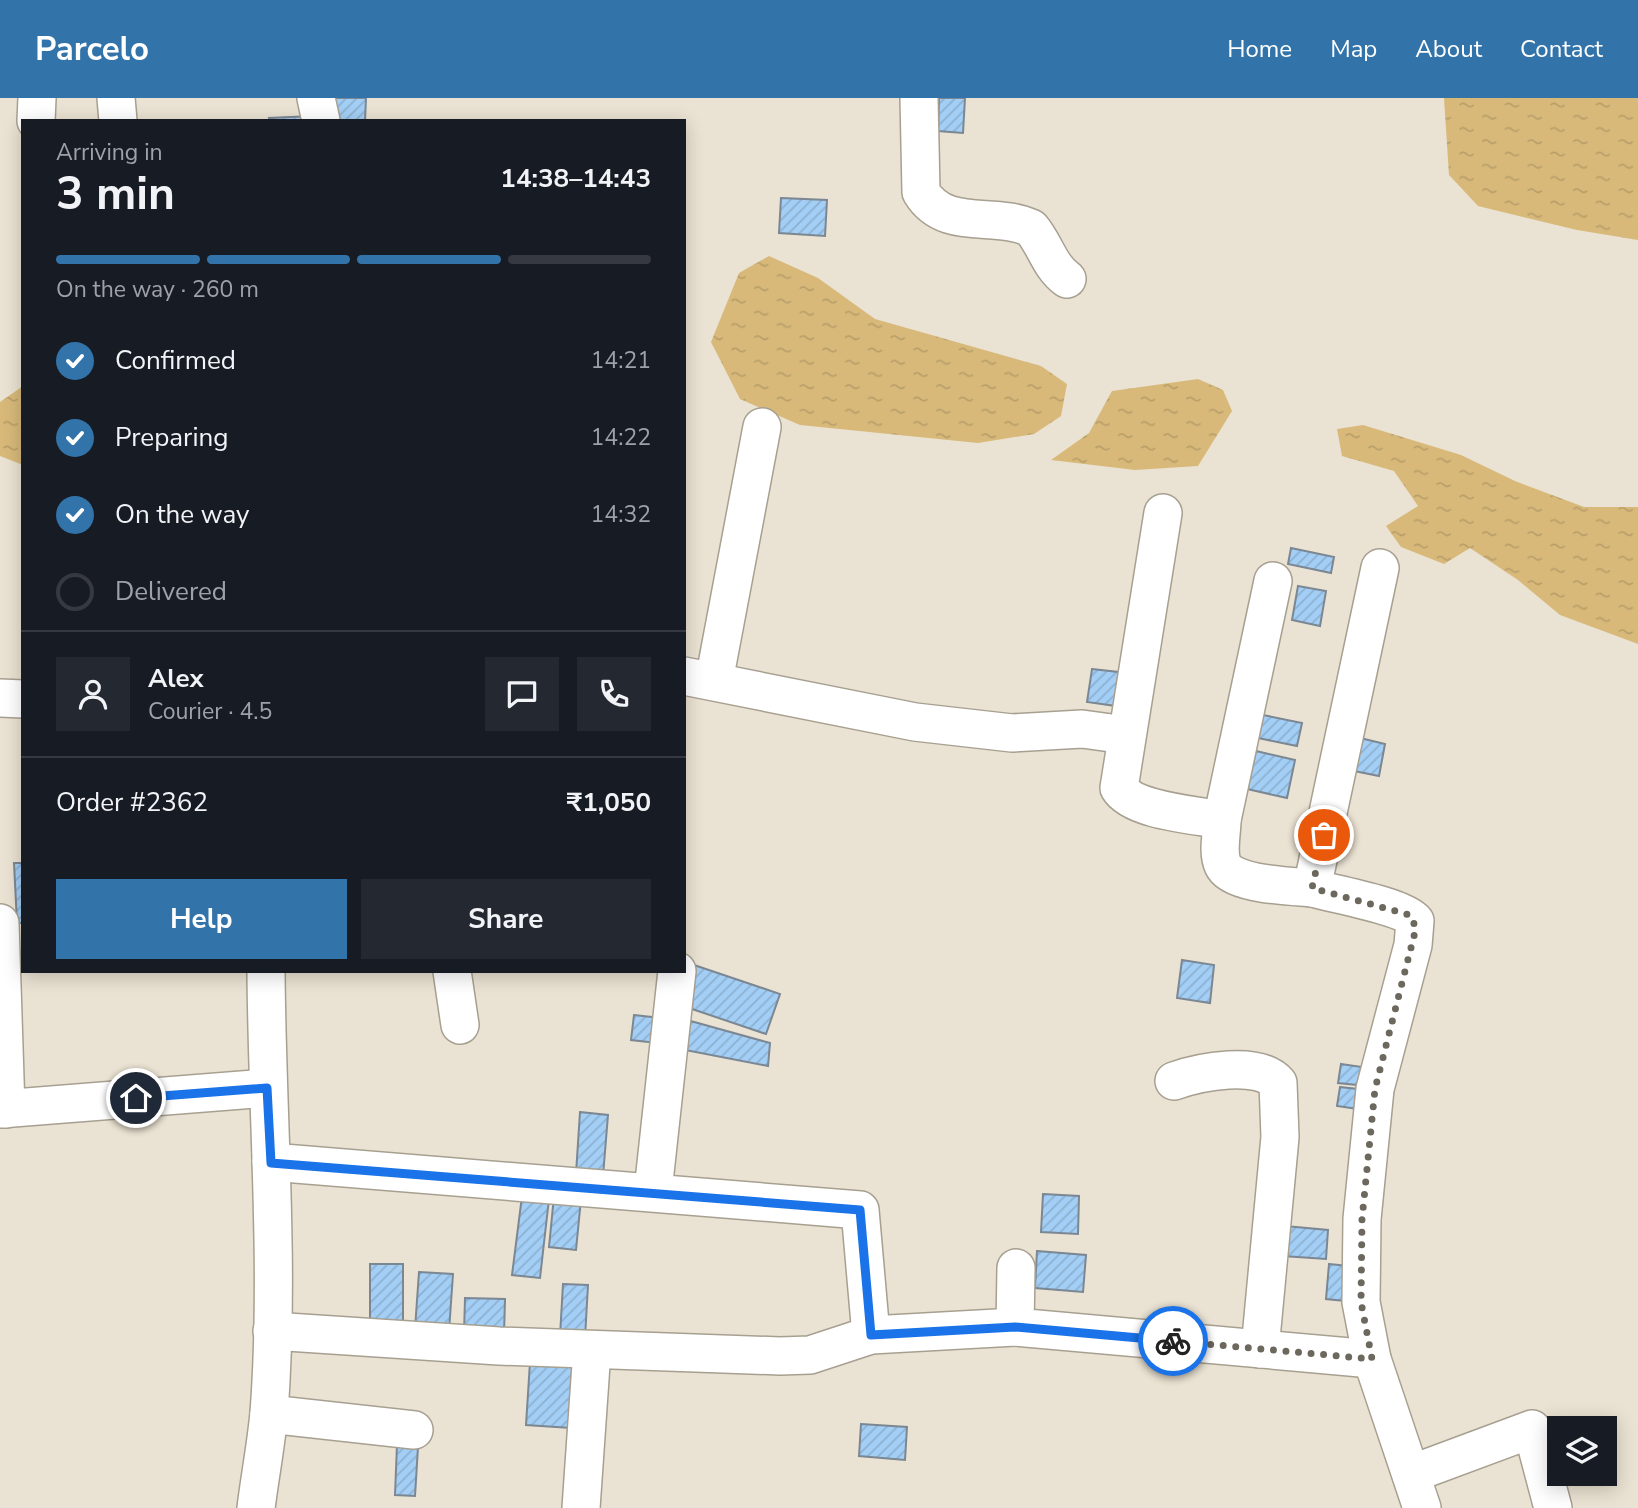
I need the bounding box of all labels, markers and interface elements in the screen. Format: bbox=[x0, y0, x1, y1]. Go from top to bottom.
text: Parcelo bbox=[35, 27, 149, 72]
text: Home bbox=[1227, 33, 1292, 65]
text: Map bbox=[1330, 33, 1377, 65]
text: About bbox=[1415, 33, 1482, 65]
text: Contact bbox=[1520, 33, 1603, 65]
text: Arriving in bbox=[56, 137, 163, 168]
text: 14:38–14:43 bbox=[500, 161, 651, 196]
text: 3 min bbox=[56, 162, 175, 225]
text: On the way · 260 m bbox=[56, 274, 259, 305]
icon: check bbox=[56, 342, 94, 380]
text: Confirmed bbox=[115, 343, 236, 378]
text: 14:21 bbox=[591, 345, 651, 376]
icon: check bbox=[56, 419, 94, 457]
text: Preparing bbox=[115, 420, 228, 455]
text: 14:22 bbox=[591, 422, 651, 453]
icon: check bbox=[56, 496, 94, 534]
text: On the way bbox=[115, 497, 249, 532]
text: 14:32 bbox=[591, 499, 651, 530]
text: Delivered bbox=[115, 574, 227, 609]
button: person bbox=[56, 657, 130, 731]
button: chat bbox=[485, 657, 559, 731]
button: phone bbox=[577, 657, 651, 731]
text: Alex bbox=[148, 661, 204, 696]
text: Courier · 4.5 bbox=[148, 696, 272, 727]
text: Order #2362 bbox=[56, 785, 208, 820]
text: ₹1,050 bbox=[567, 785, 651, 820]
pin bbox=[1294, 805, 1354, 865]
icon: bag bbox=[1305, 816, 1343, 854]
button: Help bbox=[56, 879, 347, 959]
button: Share bbox=[361, 879, 651, 959]
pin bbox=[106, 1068, 166, 1128]
icon: home bbox=[117, 1079, 155, 1117]
courier bbox=[1138, 1306, 1208, 1376]
icon: bike bbox=[1154, 1322, 1192, 1360]
map controls bbox=[1547, 1416, 1617, 1486]
button: layers bbox=[1547, 1416, 1617, 1486]

